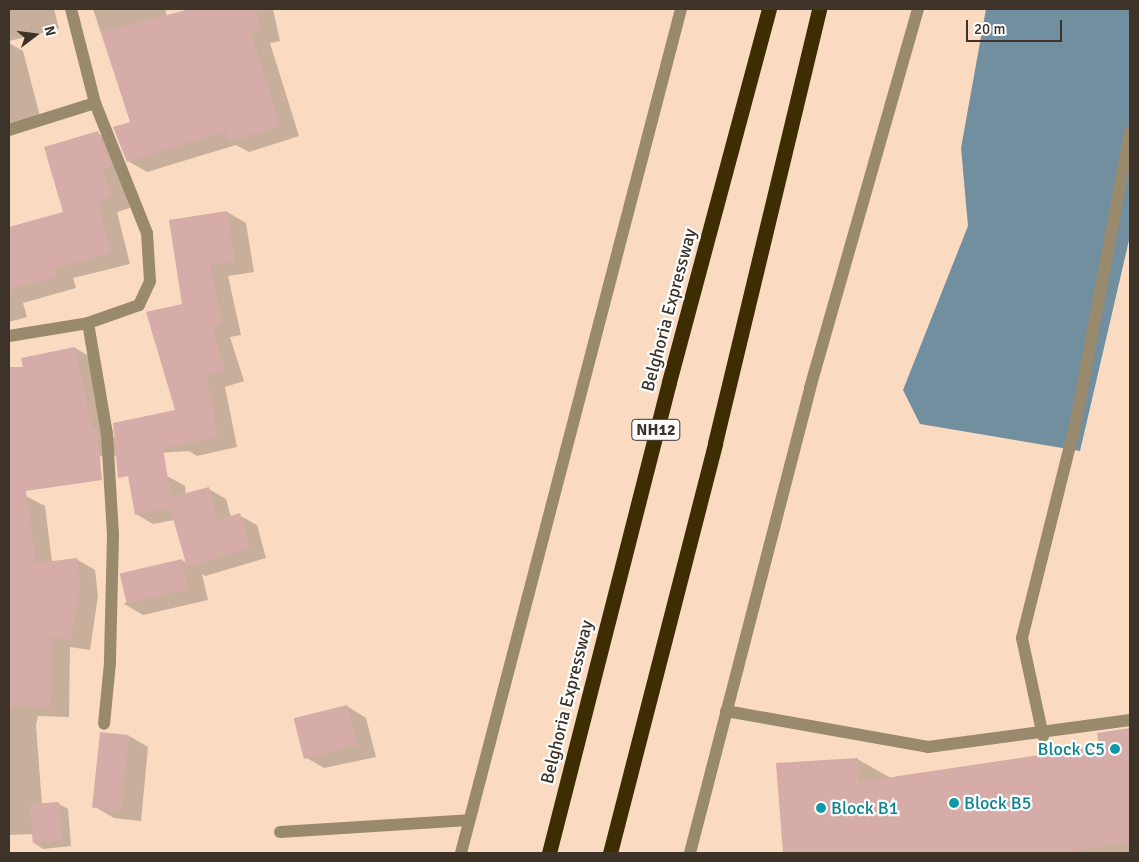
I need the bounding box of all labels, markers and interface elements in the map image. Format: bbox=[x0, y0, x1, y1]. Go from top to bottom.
north arrow bbox=[10, 10, 60, 60]
scale bar bbox=[969, 10, 1065, 42]
text: 20 m bbox=[974, 20, 1005, 38]
text: N bbox=[40, 24, 59, 38]
street label: Belghoria Expressway bbox=[637, 226, 701, 394]
road number: NH12 bbox=[631, 416, 681, 444]
street label: Belghoria Expressway bbox=[536, 618, 598, 786]
place label: Block C5 bbox=[1038, 738, 1105, 760]
marker: Block C5 bbox=[1109, 743, 1121, 755]
place label: Block B5 bbox=[964, 792, 1031, 814]
place label: Block B1 bbox=[831, 797, 898, 819]
marker: Block B5 bbox=[948, 797, 960, 809]
marker: Block B1 bbox=[815, 802, 827, 814]

